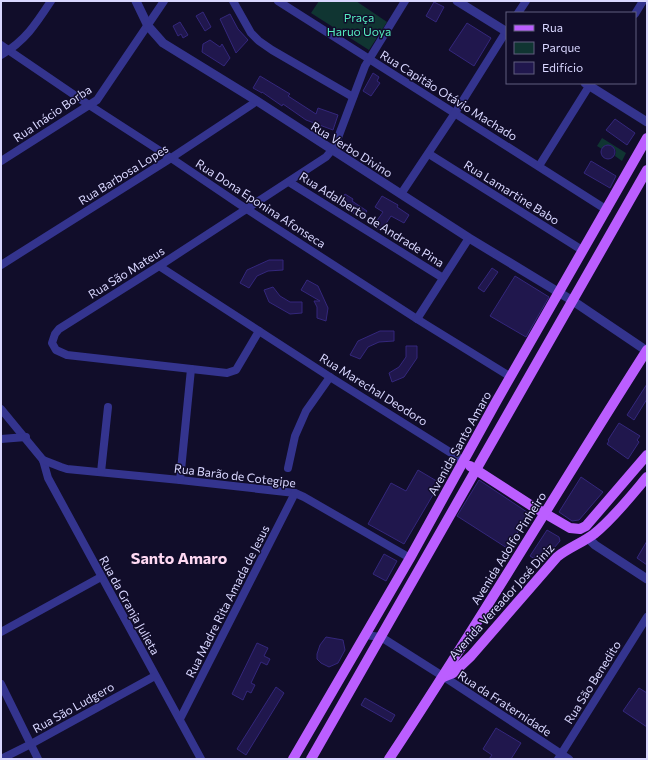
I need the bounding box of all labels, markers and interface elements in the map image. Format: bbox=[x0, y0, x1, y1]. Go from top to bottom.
park label: Praça Haruo Uoya bbox=[327, 10, 391, 38]
legend bbox=[506, 12, 636, 84]
text: Rua bbox=[542, 20, 563, 34]
text: Parque bbox=[542, 40, 580, 54]
street label: Rua Capitão Otávio Machado bbox=[378, 47, 520, 143]
text: Edifício bbox=[542, 60, 583, 74]
street label: Rua Inácio Borba bbox=[10, 82, 94, 144]
street label: Rua Verbo Divino bbox=[309, 118, 395, 180]
street label: Rua Barbosa Lopes bbox=[76, 141, 170, 207]
street label: Rua Dona Eponina Afonseca bbox=[193, 156, 329, 250]
street label: Rua Lamartine Babo bbox=[462, 157, 562, 227]
street label: Rua Adalberto de Andrade Pina bbox=[297, 169, 447, 269]
street label: Rua São Mateus bbox=[85, 243, 167, 301]
street label: Rua Marechal Deodoro bbox=[318, 350, 430, 428]
street label: Avenida Santo Amaro bbox=[425, 389, 493, 497]
street label: Rua Barão de Cotegipe bbox=[173, 461, 297, 489]
street label: Avenida Adolfo Pinheiro bbox=[468, 489, 548, 607]
street label: Rua Madre Rita Amada de Jesus bbox=[182, 522, 273, 680]
street label: Avenida Vereador José Diniz bbox=[446, 541, 557, 662]
district label: Santo Amaro bbox=[131, 548, 228, 567]
street label: Rua da Granja Julieta bbox=[96, 553, 163, 657]
street label: Rua São Benedito bbox=[561, 638, 623, 726]
street label: Rua da Fraternidade bbox=[456, 668, 554, 738]
street label: Rua São Ludgero bbox=[30, 679, 116, 735]

